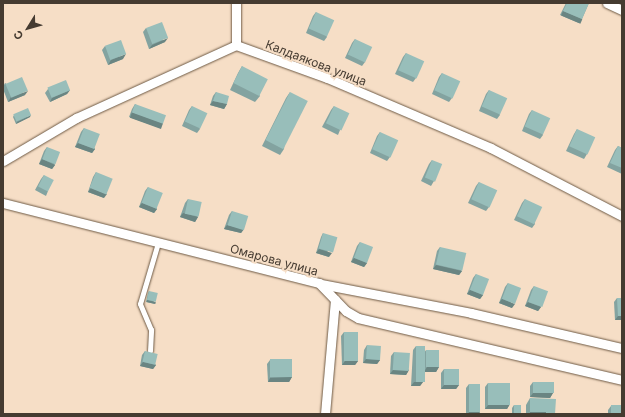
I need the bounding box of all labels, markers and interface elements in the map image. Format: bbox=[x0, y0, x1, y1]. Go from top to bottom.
north arrow bbox=[8, 8, 48, 48]
text: С bbox=[10, 28, 26, 43]
street label: Калдаякова улица bbox=[263, 37, 369, 89]
street label: Омарова улица bbox=[228, 241, 320, 279]

